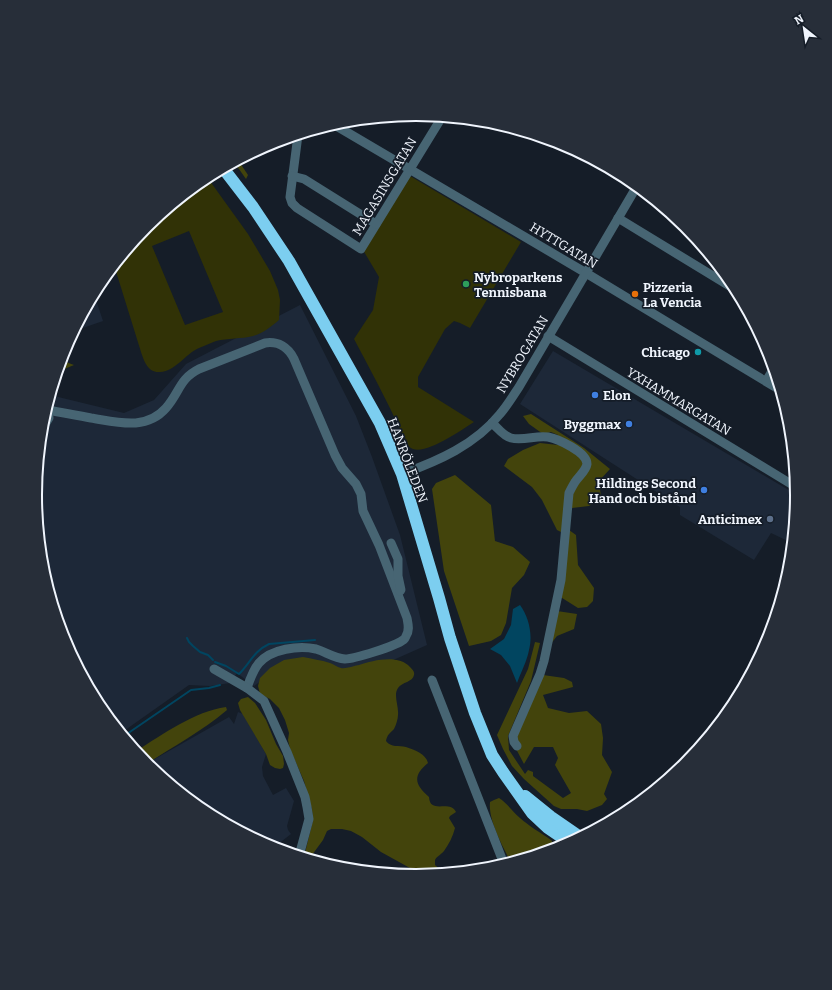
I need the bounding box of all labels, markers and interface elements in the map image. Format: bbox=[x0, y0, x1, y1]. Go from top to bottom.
north arrow bbox=[784, 8, 824, 48]
text: N bbox=[792, 12, 807, 28]
street label: MAGASINSGATAN bbox=[349, 135, 420, 238]
street label: HYTTGATAN bbox=[527, 219, 600, 271]
place label: Nybroparkens Tennisbana bbox=[474, 270, 562, 300]
marker: Nybroparkens Tennisbana bbox=[461, 279, 471, 289]
place label: Pizzeria La Vencia bbox=[643, 280, 702, 310]
marker: Pizzeria La Vencia bbox=[630, 289, 640, 299]
street label: NYBROGATAN bbox=[494, 313, 551, 396]
place label: Chicago bbox=[641, 345, 690, 360]
marker: Chicago bbox=[693, 347, 703, 357]
street label: YXHAMMARGATAN bbox=[624, 364, 733, 438]
place label: Elon bbox=[603, 388, 631, 403]
marker: Elon bbox=[590, 390, 600, 400]
street label: HANRÖLEDEN bbox=[384, 415, 431, 505]
place label: Byggmax bbox=[564, 417, 622, 432]
marker: Byggmax bbox=[624, 419, 634, 429]
place label: Hildings Second Hand och bistånd bbox=[589, 476, 696, 506]
marker: Hildings Second Hand och bistånd bbox=[699, 485, 709, 495]
place label: Anticimex bbox=[698, 512, 763, 527]
marker: Anticimex bbox=[765, 514, 775, 524]

